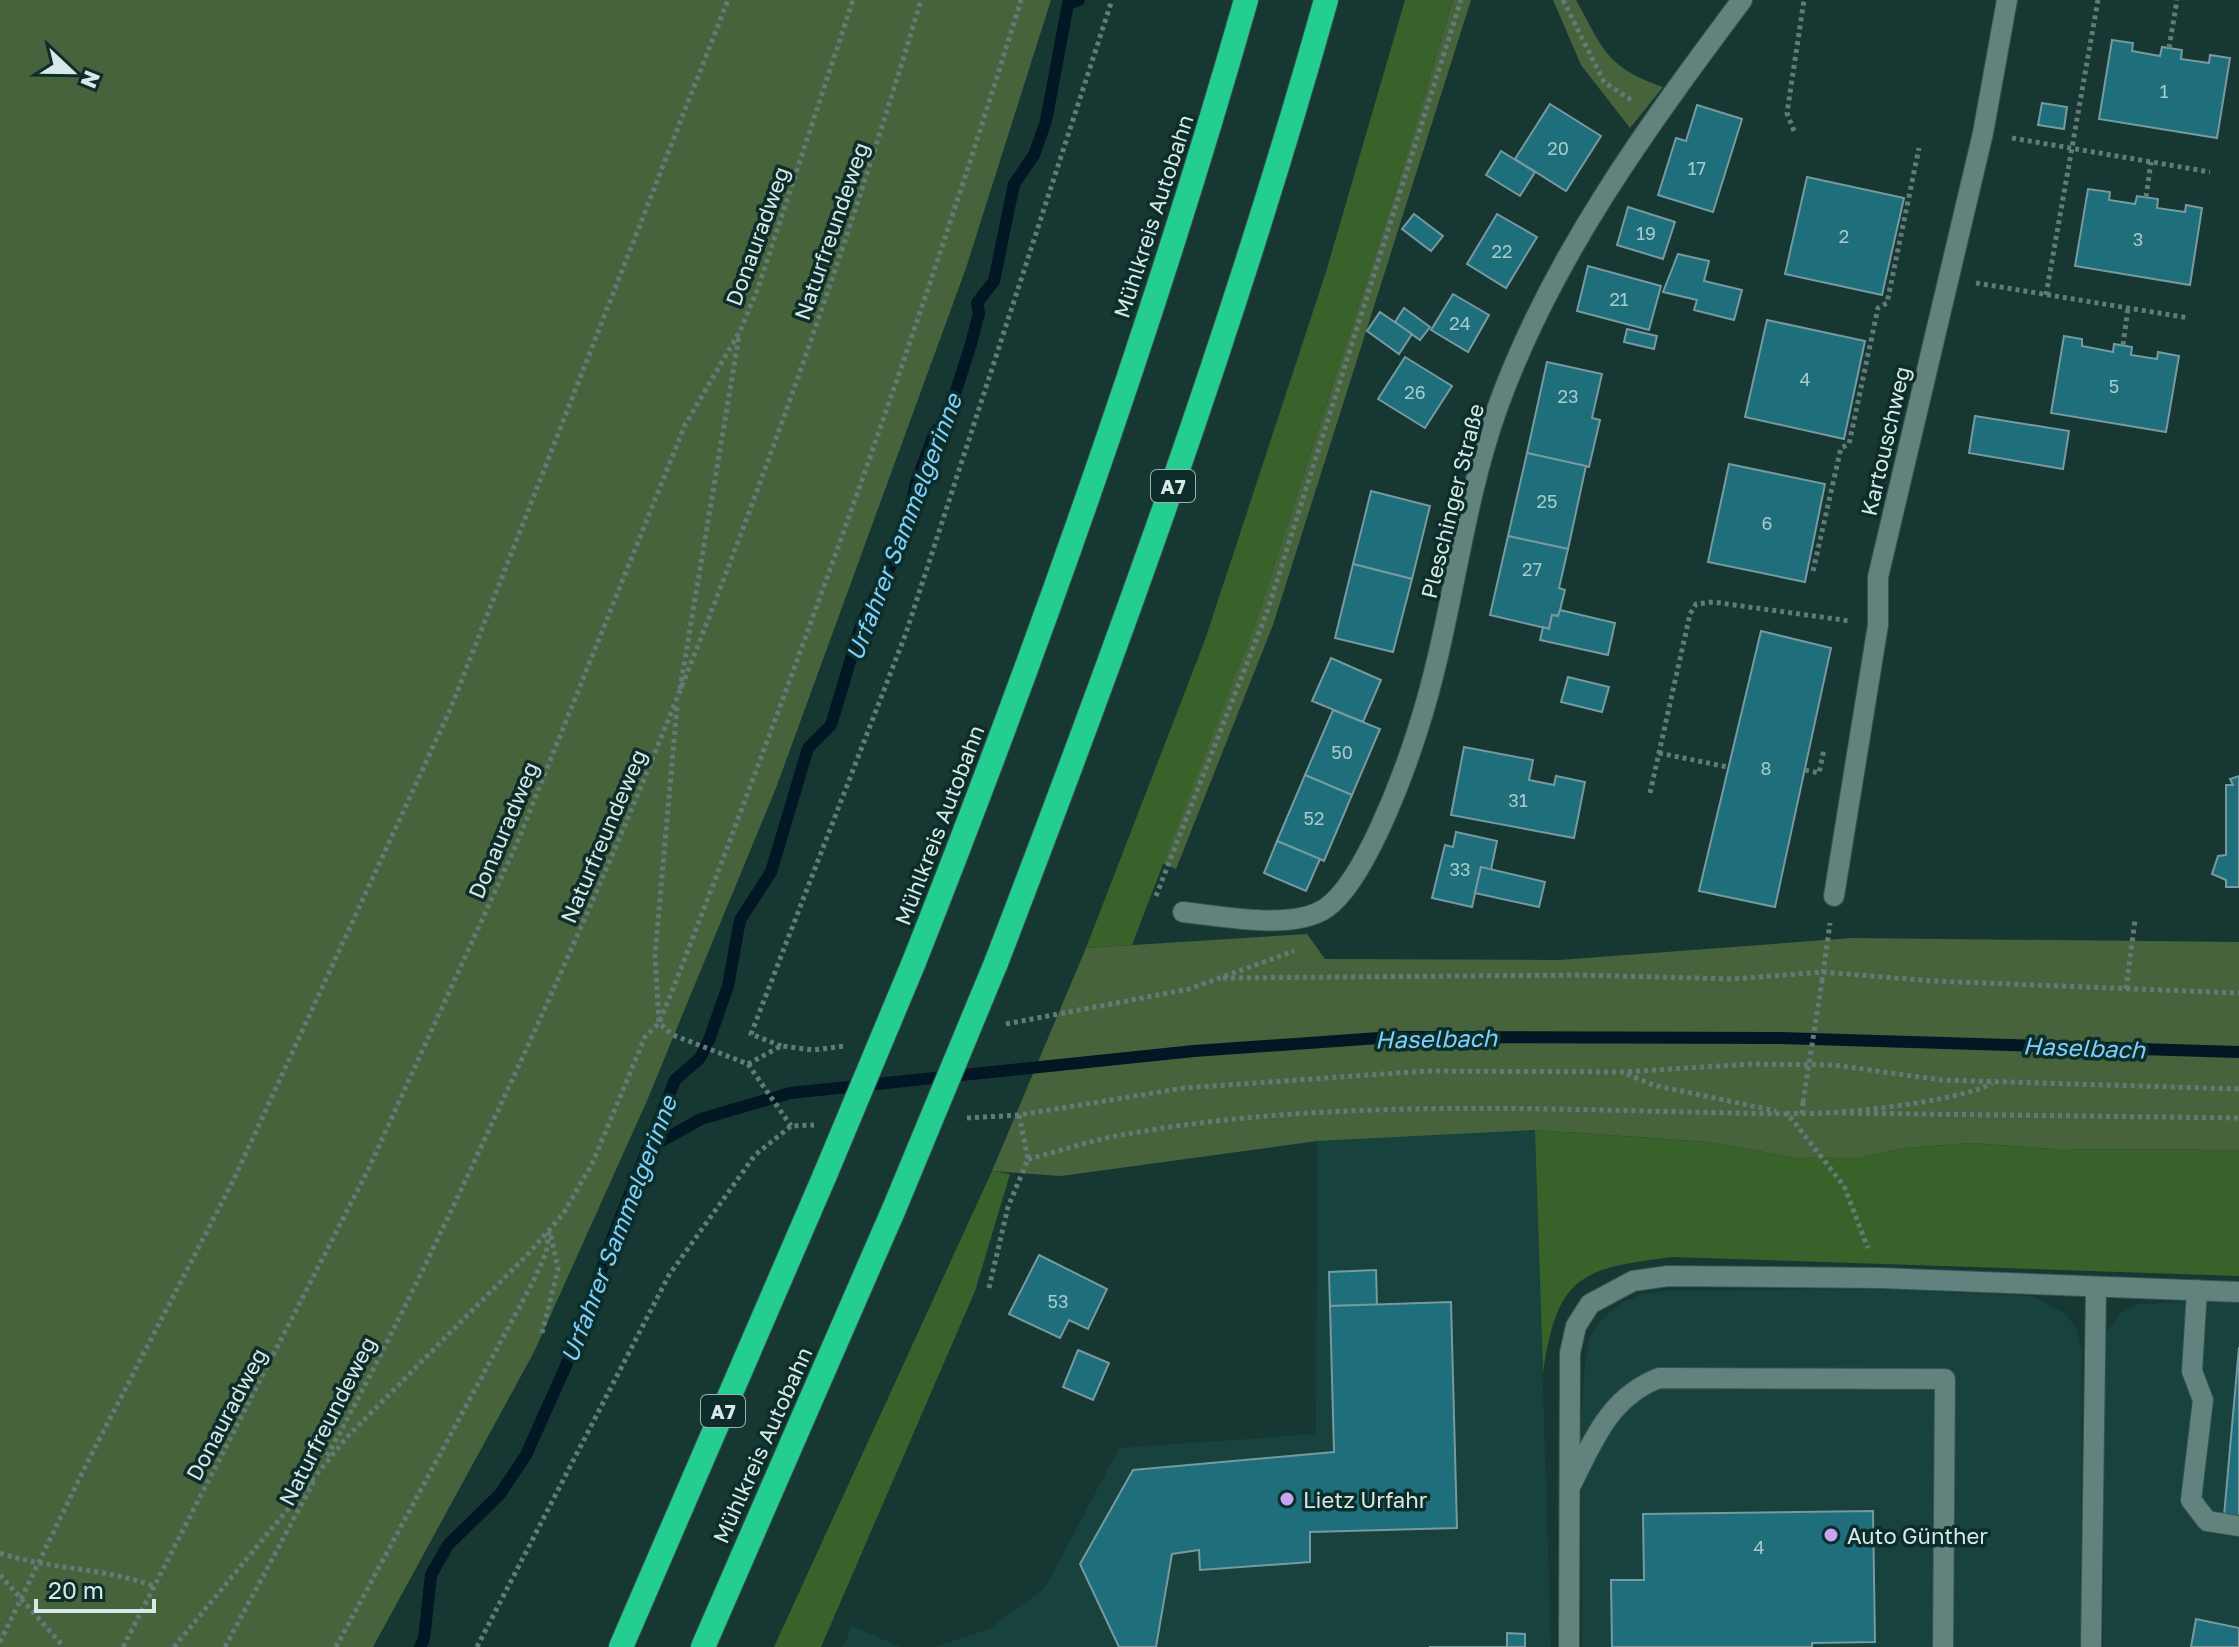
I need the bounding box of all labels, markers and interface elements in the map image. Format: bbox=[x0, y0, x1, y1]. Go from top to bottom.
north arrow bbox=[32, 32, 112, 112]
text: N bbox=[75, 67, 107, 92]
house number: 1 bbox=[2160, 80, 2169, 102]
street label: Mühlkreis Autobahn bbox=[1107, 111, 1199, 321]
house number: 20 bbox=[1547, 137, 1569, 159]
street label: Naturfreundeweg bbox=[788, 139, 874, 323]
house number: 17 bbox=[1688, 157, 1706, 179]
street label: Donauradweg bbox=[719, 163, 795, 309]
house number: 19 bbox=[1636, 222, 1656, 244]
house number: 2 bbox=[1839, 225, 1849, 247]
house number: 3 bbox=[2133, 228, 2143, 250]
house number: 22 bbox=[1492, 240, 1512, 262]
house number: 21 bbox=[1609, 288, 1629, 310]
house number: 24 bbox=[1449, 312, 1471, 334]
street label: Kartouschweg bbox=[1855, 364, 1915, 518]
house number: 4 bbox=[1800, 368, 1811, 390]
house number: 5 bbox=[2109, 375, 2119, 397]
house number: 26 bbox=[1404, 381, 1426, 403]
house number: 23 bbox=[1558, 385, 1578, 407]
water label: Urfahrer Sammelgerinne bbox=[839, 388, 969, 665]
street label: Pleschinger Straße bbox=[1415, 401, 1489, 601]
road number: A7 bbox=[1151, 470, 1195, 502]
house number: 25 bbox=[1537, 490, 1557, 512]
house number: 6 bbox=[1762, 512, 1772, 534]
house number: 27 bbox=[1522, 558, 1542, 580]
street label: Mühlkreis Autobahn bbox=[888, 721, 990, 929]
house number: 50 bbox=[1331, 741, 1353, 763]
street label: Naturfreundeweg bbox=[554, 745, 652, 927]
street label: Donauradweg bbox=[462, 757, 544, 903]
house number: 8 bbox=[1761, 757, 1771, 779]
house number: 31 bbox=[1508, 789, 1528, 811]
house number: 52 bbox=[1304, 807, 1324, 829]
house number: 33 bbox=[1449, 858, 1471, 880]
water label: Haselbach bbox=[1375, 1022, 1499, 1054]
water label: Haselbach bbox=[2022, 1030, 2147, 1064]
water label: Urfahrer Sammelgerinne bbox=[554, 1090, 684, 1367]
house number: 53 bbox=[1048, 1290, 1068, 1312]
street label: Naturfreundeweg bbox=[273, 1332, 381, 1510]
street label: Donauradweg bbox=[180, 1343, 272, 1485]
street label: Mühlkreis Autobahn bbox=[707, 1343, 817, 1547]
road number: A7 bbox=[701, 1395, 745, 1427]
place label: Lietz Urfahr bbox=[1303, 1486, 1428, 1513]
marker: Lietz Urfahr bbox=[1278, 1490, 1296, 1508]
place label: Auto Günther bbox=[1847, 1522, 1988, 1549]
marker: Auto Günther bbox=[1822, 1526, 1840, 1544]
house number: 4 bbox=[1754, 1536, 1765, 1558]
scale bar bbox=[36, 1563, 154, 1613]
text: 20 m bbox=[48, 1575, 104, 1604]

